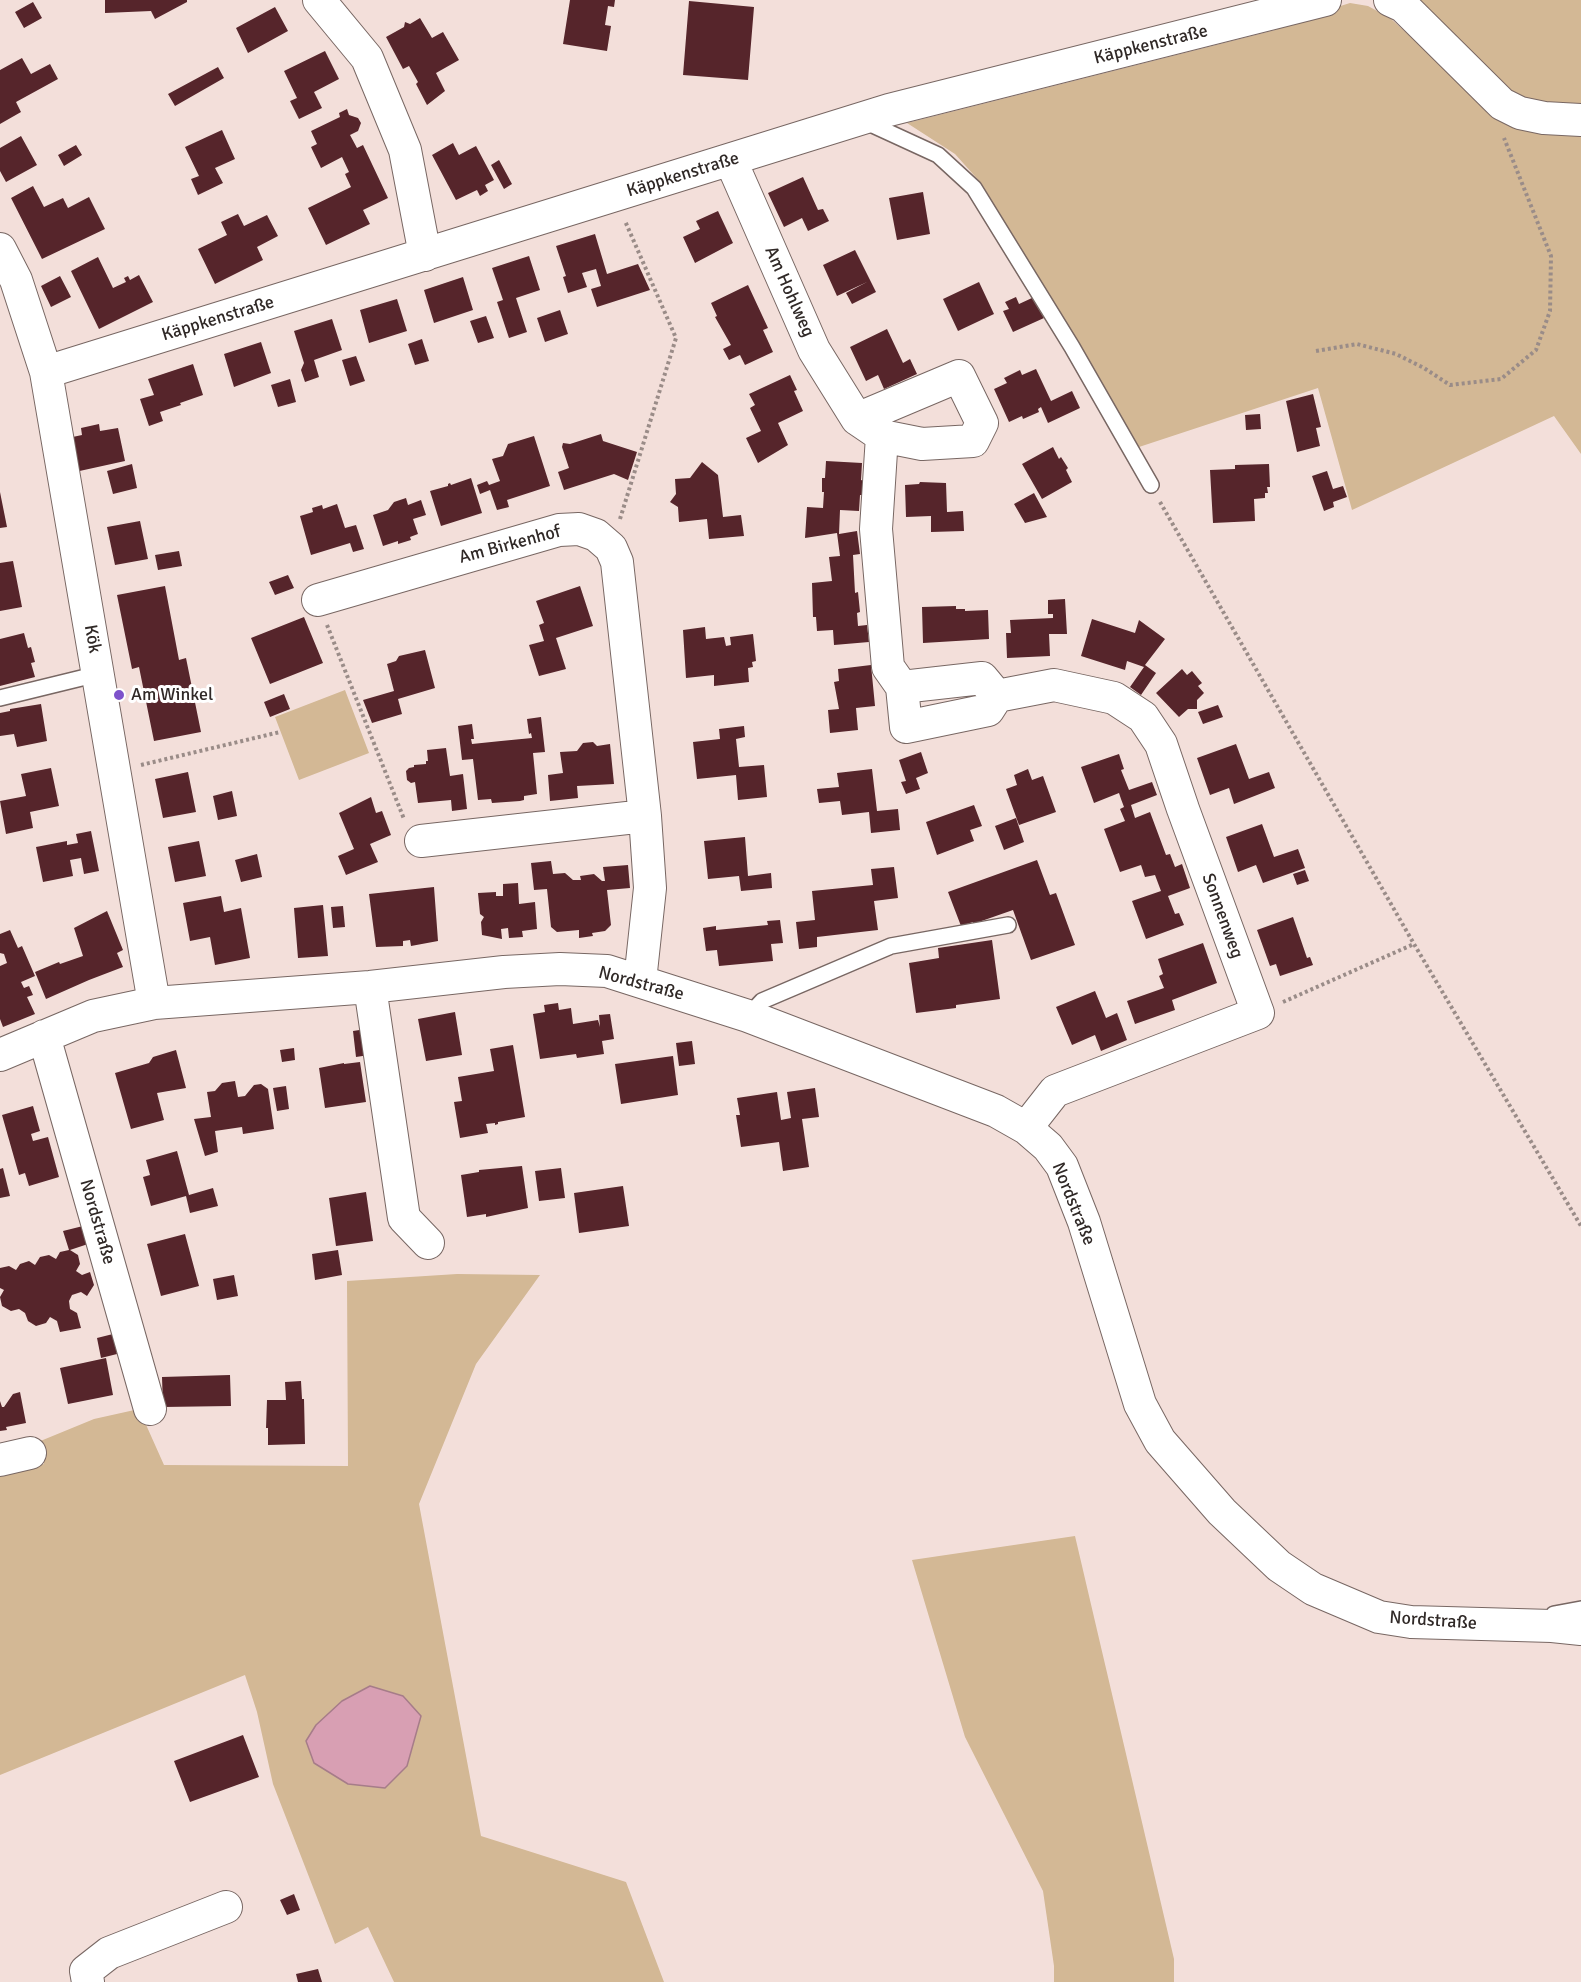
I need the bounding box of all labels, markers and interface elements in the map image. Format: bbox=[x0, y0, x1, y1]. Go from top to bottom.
street label: Käppkenstraße bbox=[1092, 20, 1210, 70]
street label: Käppkenstraße bbox=[624, 148, 742, 202]
street label: Am Hohlweg bbox=[759, 243, 819, 341]
street label: Käppkenstraße bbox=[159, 292, 277, 346]
street label: Am Birkenhof bbox=[457, 521, 563, 569]
street label: Kök bbox=[79, 623, 105, 655]
place label: Am Winkel bbox=[131, 684, 213, 706]
marker: Am Winkel bbox=[112, 688, 126, 702]
street label: Sonnenweg bbox=[1197, 871, 1247, 961]
street label: Nordstraße bbox=[596, 962, 686, 1006]
street label: Nordstraße bbox=[1047, 1159, 1099, 1249]
street label: Nordstraße bbox=[75, 1177, 119, 1267]
street label: Nordstraße bbox=[1389, 1607, 1477, 1635]

